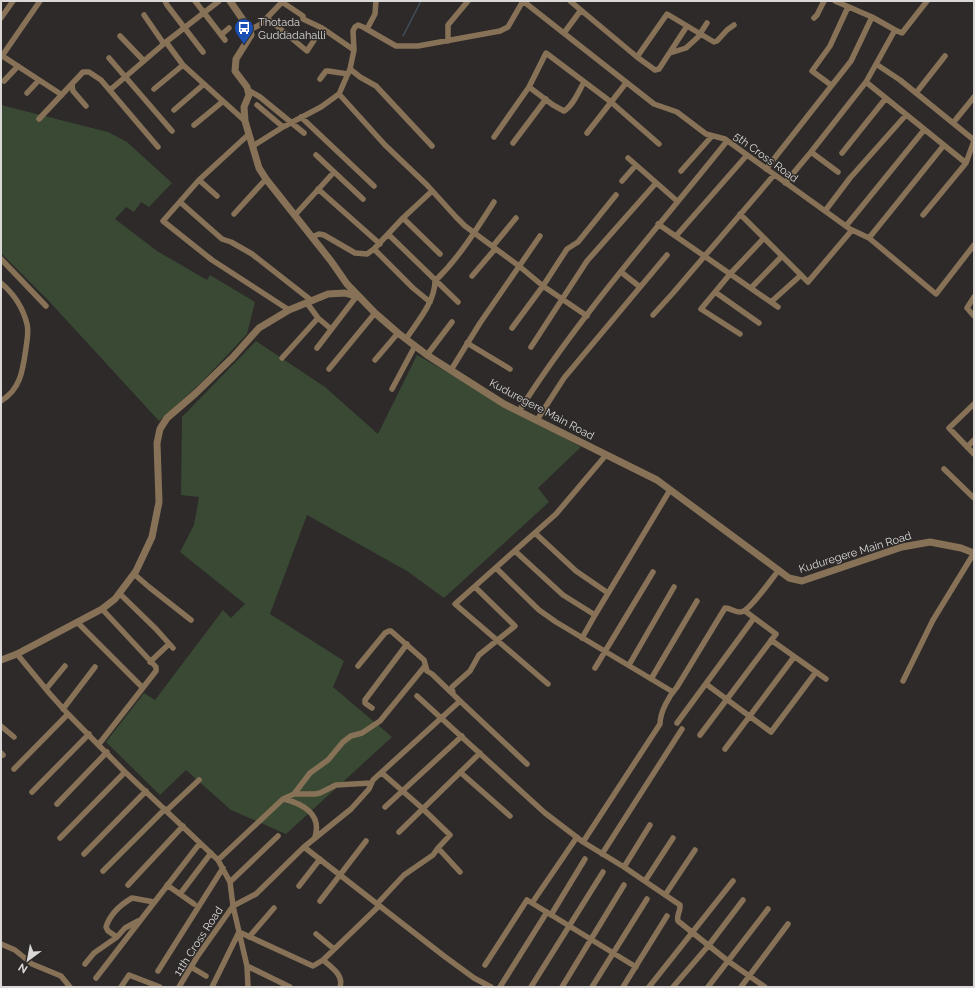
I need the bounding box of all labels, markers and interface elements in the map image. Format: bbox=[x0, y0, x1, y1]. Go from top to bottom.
place label: Thotada Guddadahalli bbox=[258, 16, 326, 42]
bus stop icon: Thotada Guddadahalli bbox=[233, 17, 255, 45]
street label: 5th Cross Road bbox=[731, 130, 801, 185]
street label: Kuduregere Main Road bbox=[487, 376, 596, 443]
street label: Kuduregere Main Road bbox=[797, 529, 913, 576]
street label: 11th Cross Road bbox=[171, 904, 226, 978]
north arrow bbox=[8, 940, 48, 980]
text: N bbox=[16, 960, 30, 976]

